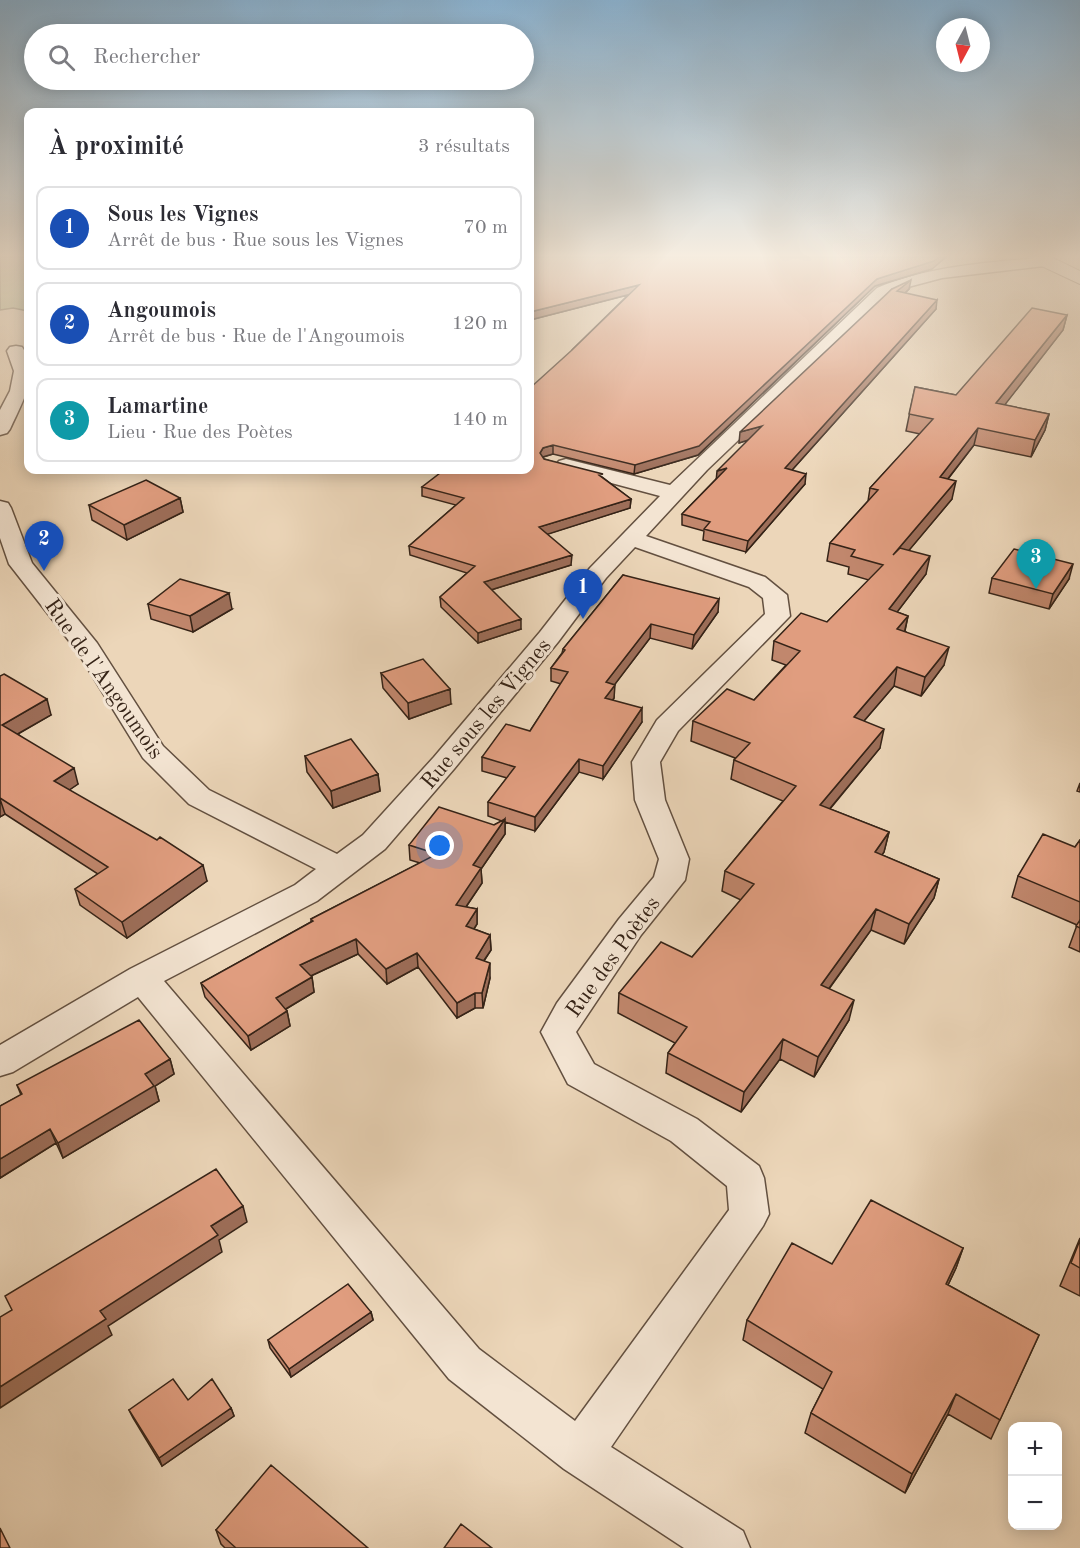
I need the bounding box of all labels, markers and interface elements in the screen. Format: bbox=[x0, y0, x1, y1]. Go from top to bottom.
north arrow bbox=[936, 18, 990, 72]
search box bbox=[24, 24, 534, 90]
icon: search bbox=[45, 41, 78, 74]
text: Rechercher bbox=[93, 46, 200, 68]
text: À proximité bbox=[48, 134, 184, 160]
text: 3 résultats bbox=[418, 137, 510, 157]
text: Sous les Vignes bbox=[107, 204, 259, 226]
text: 1 bbox=[64, 218, 75, 238]
text: 70 m bbox=[463, 218, 508, 238]
text: Arrêt de bus · Rue sous les Vignes bbox=[107, 231, 404, 251]
text: Angoumois bbox=[107, 300, 216, 322]
text: 2 bbox=[64, 314, 75, 334]
text: 120 m bbox=[452, 314, 508, 334]
text: Arrêt de bus · Rue de l'Angoumois bbox=[107, 327, 405, 347]
text: Lamartine bbox=[107, 396, 208, 418]
text: 3 bbox=[64, 410, 75, 430]
text: 140 m bbox=[452, 410, 508, 430]
text: Lieu · Rue des Poètes bbox=[107, 423, 293, 443]
pin: 2 bbox=[24, 522, 63, 571]
pin: 3 bbox=[1016, 540, 1056, 589]
pin: 1 bbox=[564, 570, 602, 619]
street label: Rue de l'Angoumois bbox=[40, 595, 167, 763]
street label: Rue sous les Vignes bbox=[417, 635, 556, 794]
your location bbox=[425, 831, 454, 860]
street label: Rue des Poètes bbox=[563, 893, 665, 1022]
map controls bbox=[1008, 1422, 1062, 1530]
button: + bbox=[1008, 1422, 1062, 1476]
button: − bbox=[1008, 1476, 1062, 1530]

